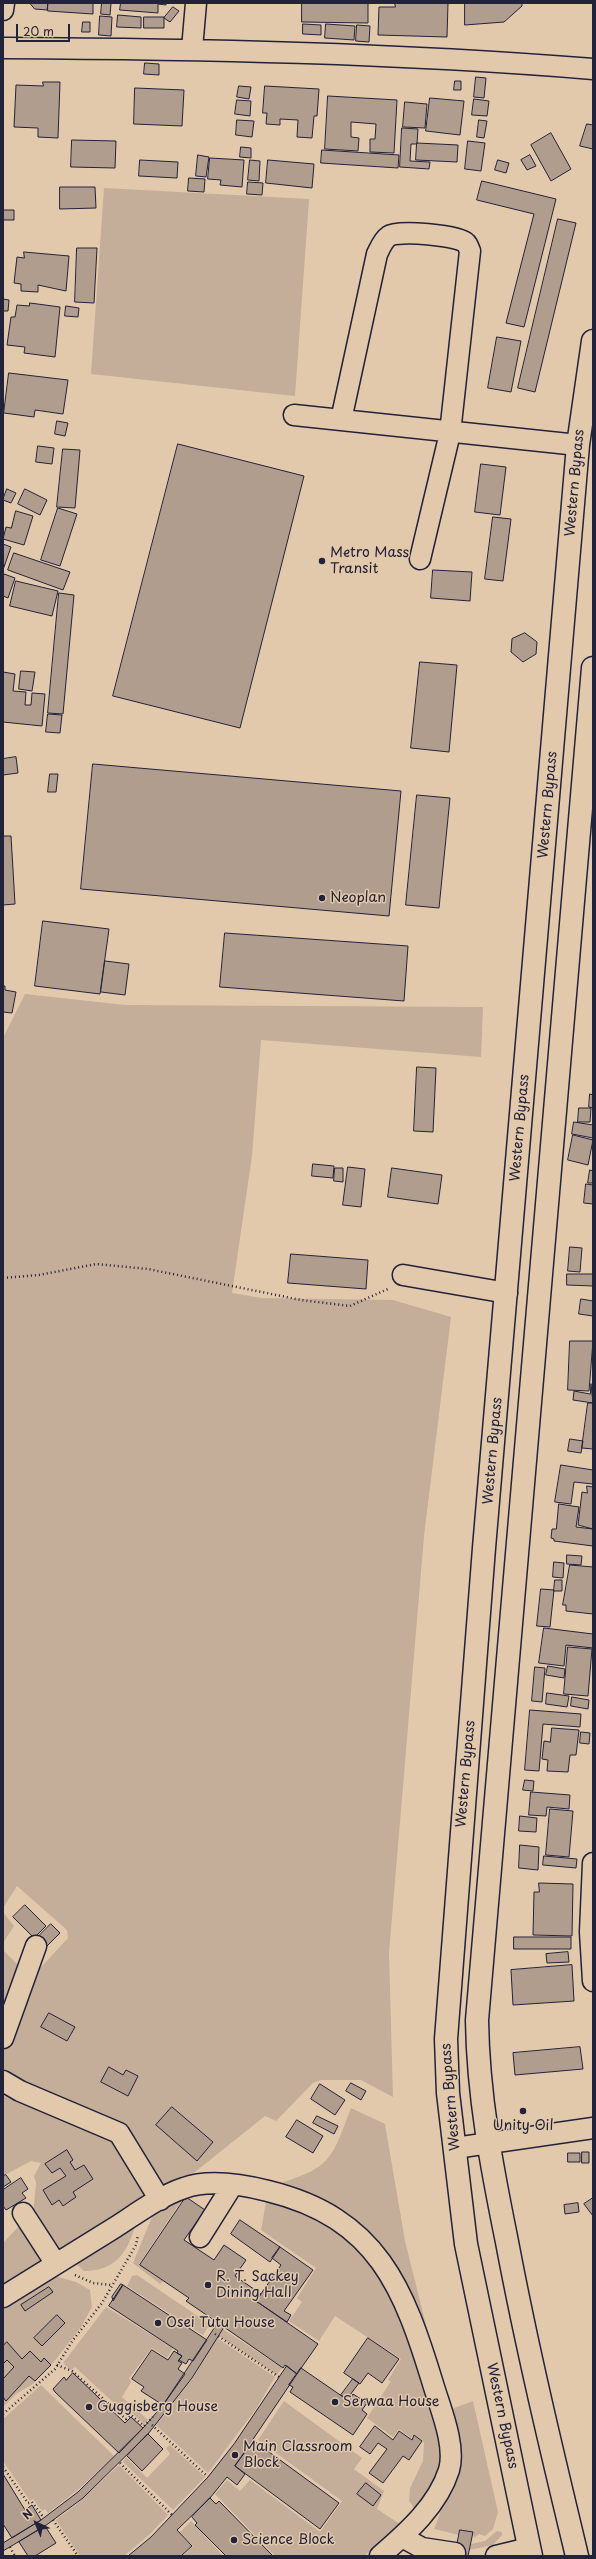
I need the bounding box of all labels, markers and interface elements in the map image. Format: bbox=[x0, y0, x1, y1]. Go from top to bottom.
scale bar bbox=[18, 16, 72, 42]
text: 20 m bbox=[23, 22, 54, 40]
street label: Western Bypass bbox=[562, 429, 588, 537]
place label: Metro Mass Transit bbox=[330, 545, 409, 578]
marker: Metro Mass Transit bbox=[317, 556, 327, 566]
street label: Western Bypass bbox=[535, 751, 561, 859]
place label: Neoplan bbox=[330, 890, 386, 906]
marker: Neoplan bbox=[317, 893, 327, 903]
street label: Western Bypass bbox=[507, 1074, 533, 1182]
street label: Western Bypass bbox=[480, 1397, 506, 1505]
street label: Western Bypass bbox=[453, 1720, 479, 1828]
street label: Western Bypass bbox=[438, 2043, 464, 2151]
marker: Unity Oil bbox=[518, 2106, 528, 2116]
place label: Unity Oil bbox=[493, 2118, 553, 2134]
place label: R. T. Sackey Dining Hall bbox=[216, 2269, 299, 2302]
marker: R. T. Sackey Dining Hall bbox=[203, 2280, 213, 2290]
place label: Osei Tutu House bbox=[166, 2315, 275, 2331]
marker: Osei Tutu House bbox=[153, 2318, 163, 2328]
street label: Western Bypass bbox=[483, 2362, 521, 2470]
place label: Serwaa House bbox=[343, 2394, 439, 2410]
marker: Serwaa House bbox=[330, 2397, 340, 2407]
place label: Guggisberg House bbox=[97, 2399, 218, 2415]
marker: Guggisberg House bbox=[84, 2402, 94, 2412]
place label: Main Classroom Block bbox=[243, 2439, 352, 2472]
marker: Main Classroom Block bbox=[230, 2450, 240, 2460]
north arrow bbox=[16, 2503, 56, 2543]
text: N bbox=[18, 2505, 36, 2523]
place label: Science Block bbox=[242, 2532, 334, 2548]
marker: Science Block bbox=[229, 2535, 239, 2545]

